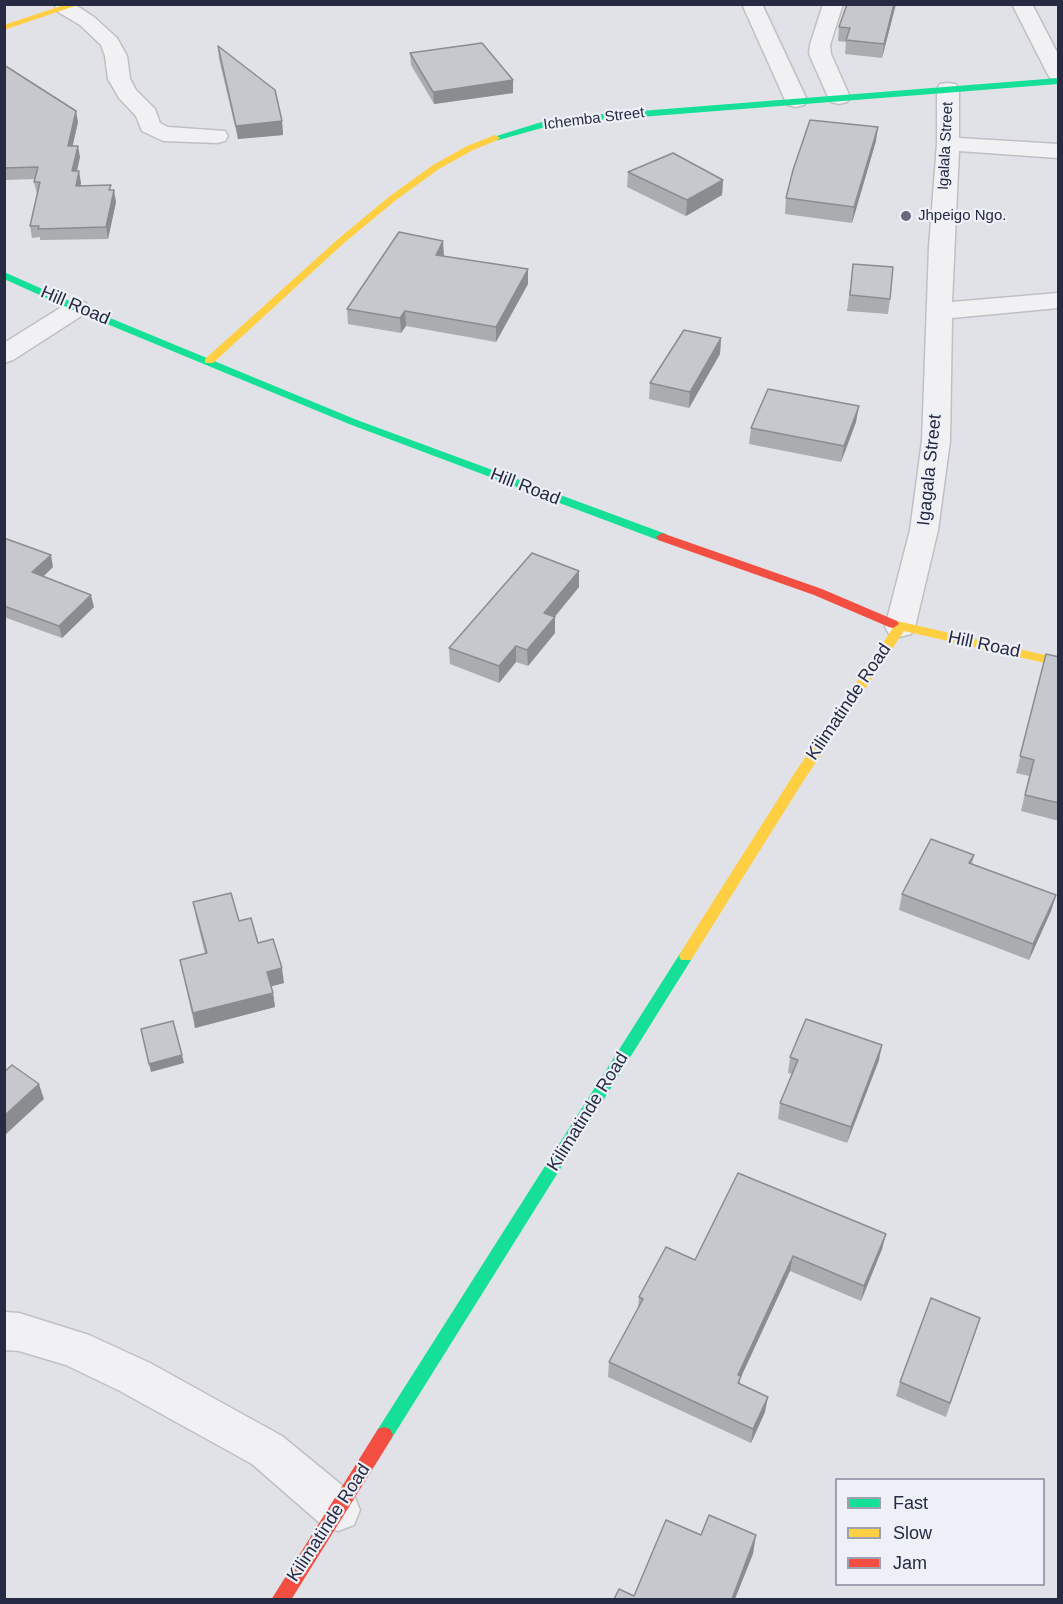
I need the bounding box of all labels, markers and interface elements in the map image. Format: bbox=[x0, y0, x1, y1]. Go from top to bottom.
street label: Igalala Street bbox=[935, 101, 957, 191]
street label: Ichemba Street bbox=[542, 104, 646, 134]
place label: Jhpeigo Ngo. bbox=[918, 207, 1006, 225]
marker: Jhpeigo Ngo. bbox=[899, 209, 913, 223]
street label: Hill Road bbox=[37, 282, 113, 330]
street label: Igagala Street bbox=[913, 413, 947, 527]
street label: Hill Road bbox=[487, 464, 563, 510]
street label: Hill Road bbox=[946, 627, 1022, 663]
street label: Kilimatinde Road bbox=[802, 640, 896, 764]
street label: Kilimatinde Road bbox=[543, 1049, 633, 1175]
street label: Kilimatinde Road bbox=[283, 1460, 375, 1586]
legend bbox=[835, 1478, 1045, 1586]
text: Fast bbox=[893, 1493, 928, 1513]
text: Slow bbox=[893, 1523, 932, 1543]
text: Jam bbox=[893, 1553, 927, 1573]

